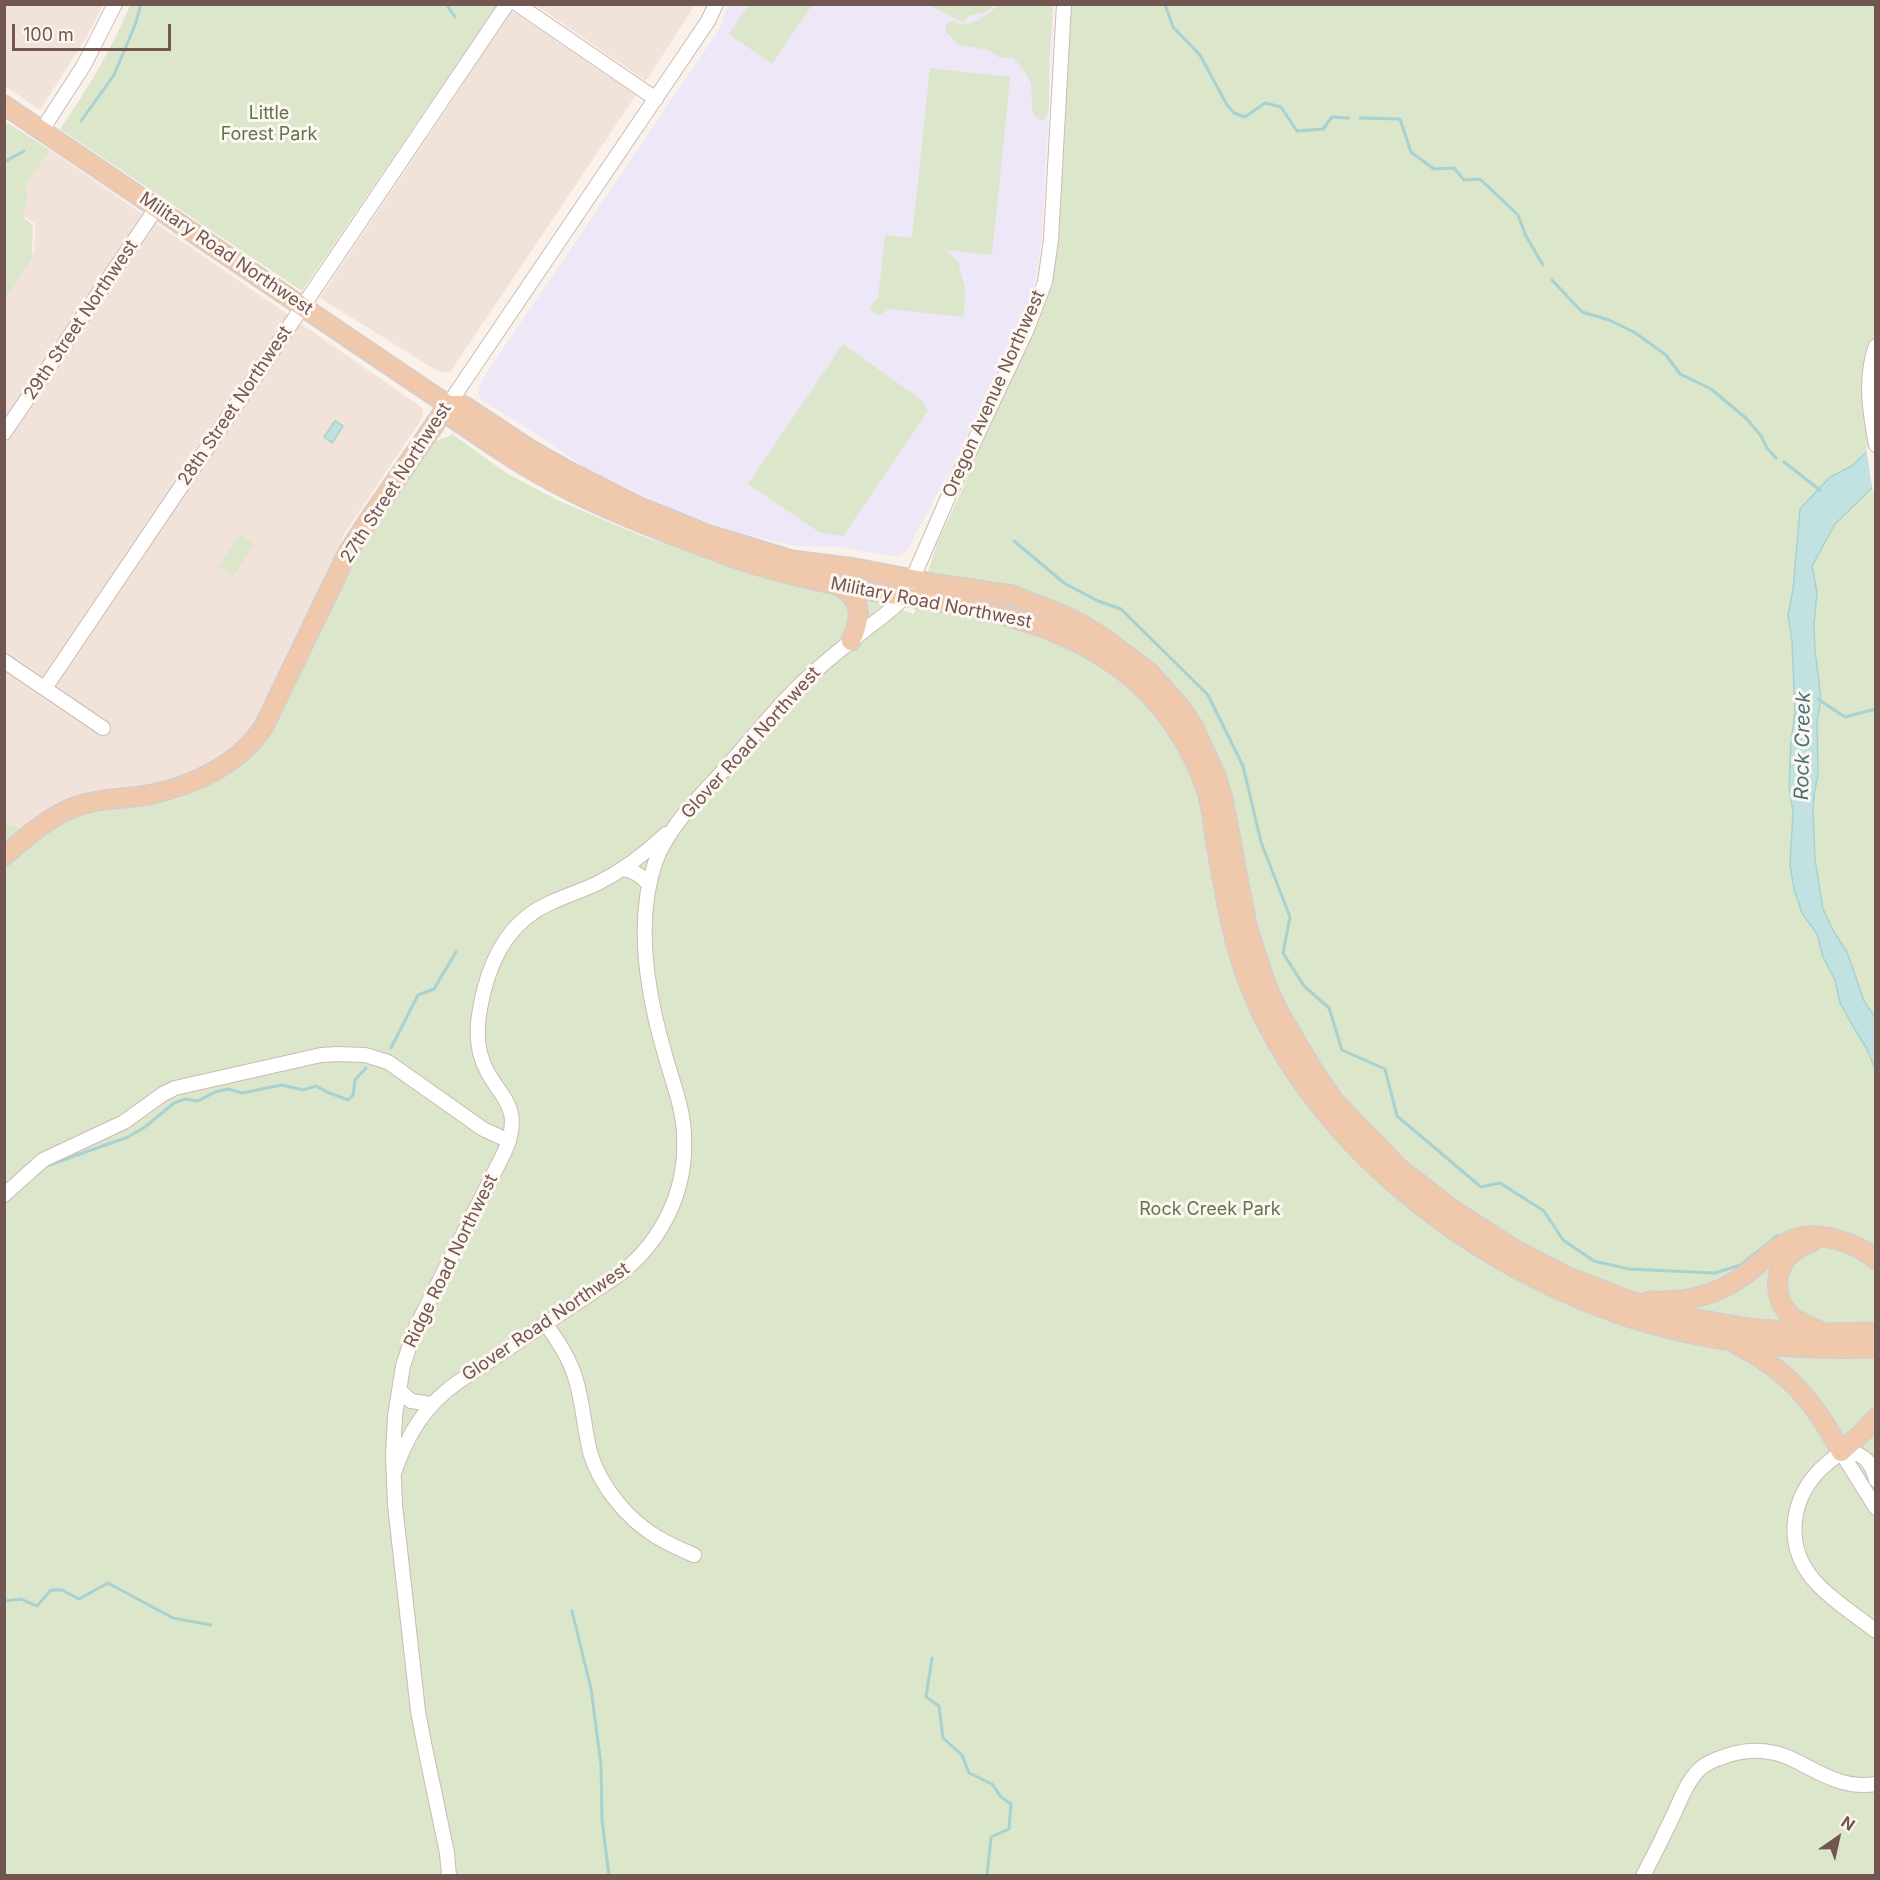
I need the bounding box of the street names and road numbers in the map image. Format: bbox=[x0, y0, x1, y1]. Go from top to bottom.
street label: Military Road Northwest bbox=[135, 188, 317, 320]
street label: 29th Street Northwest bbox=[19, 236, 143, 404]
street label: Oregon Avenue Northwest bbox=[938, 287, 1050, 501]
street label: 28th Street Northwest bbox=[174, 322, 296, 490]
street label: 27th Street Northwest bbox=[336, 399, 456, 567]
street label: Military Road Northwest bbox=[829, 573, 1033, 633]
street label: Glover Road Northwest bbox=[677, 663, 825, 823]
street label: Ridge Road Northwest bbox=[400, 1171, 502, 1351]
street label: Glover Road Northwest bbox=[458, 1258, 634, 1386]

